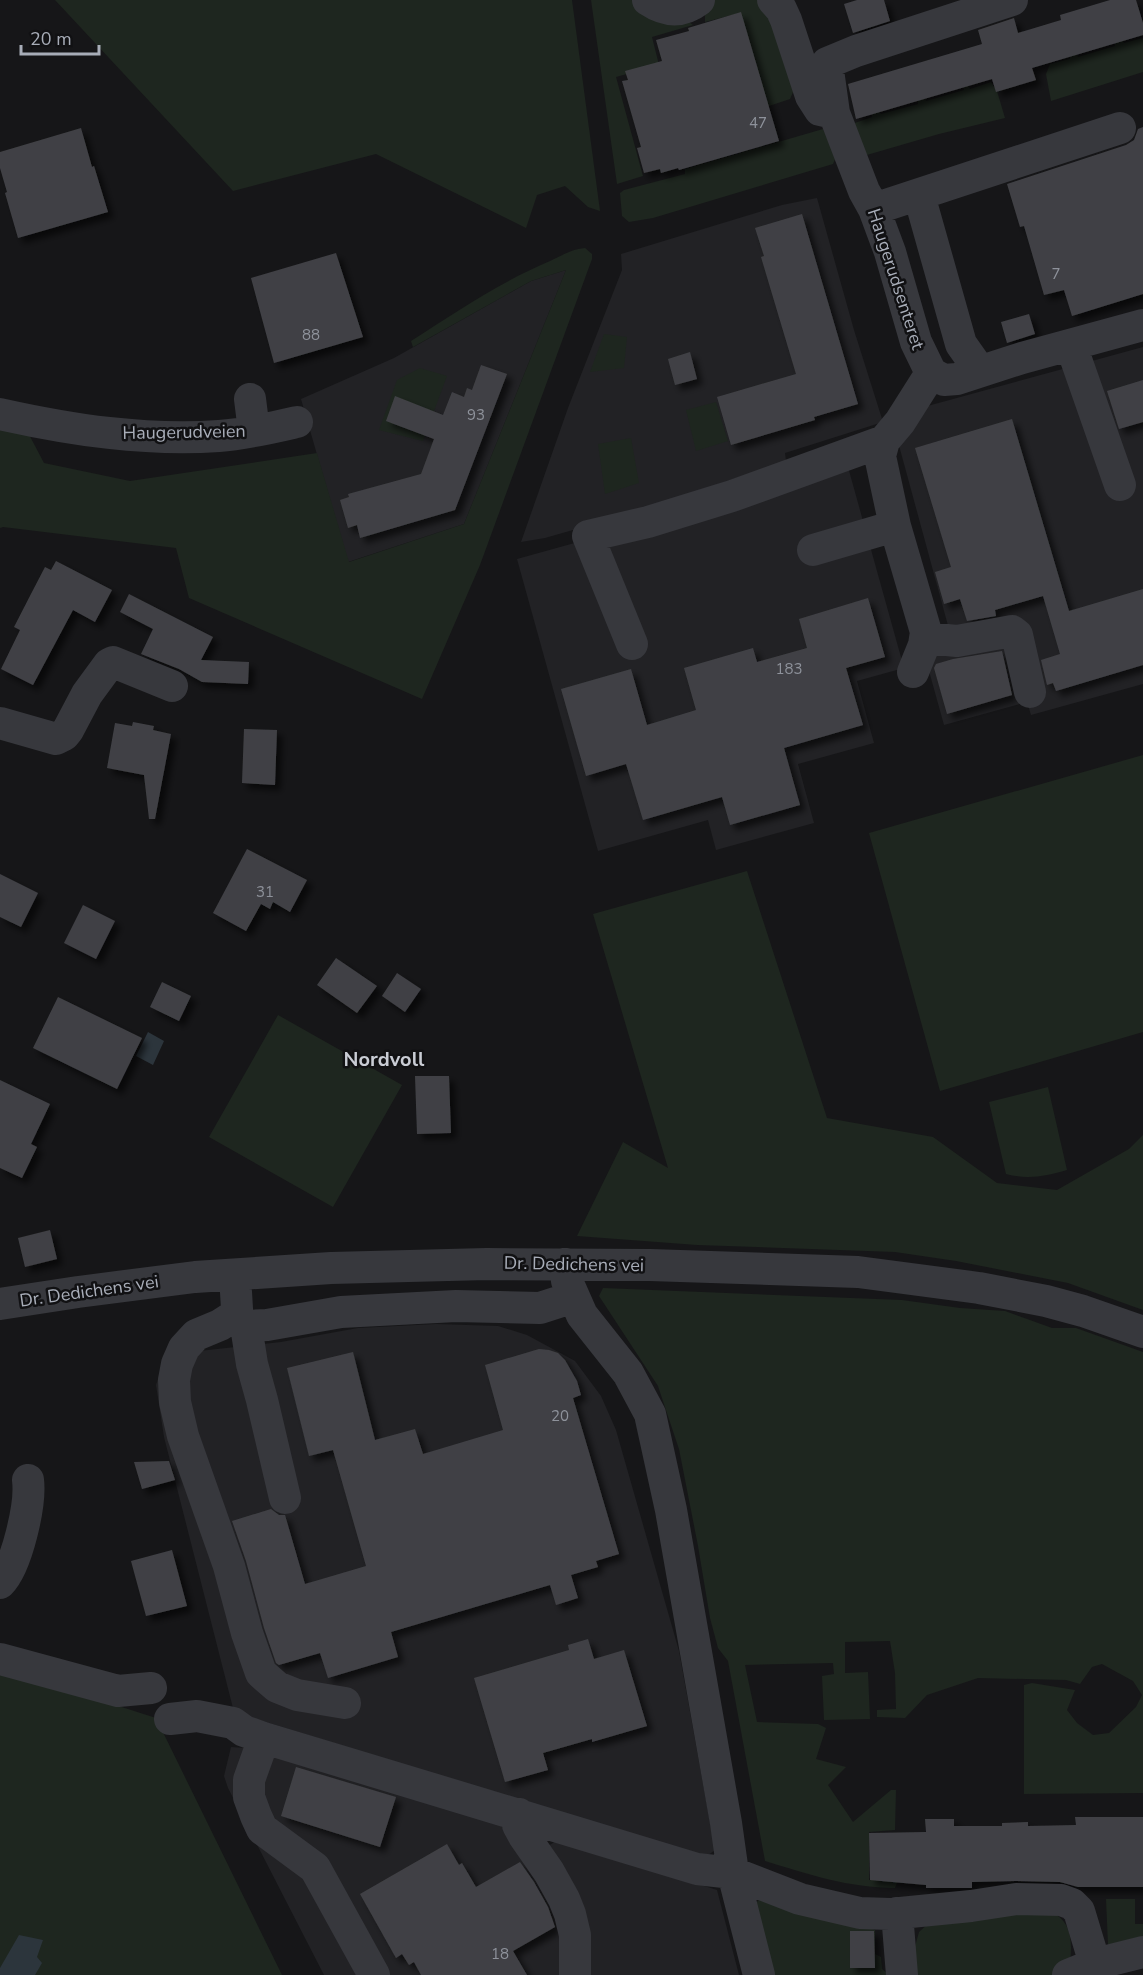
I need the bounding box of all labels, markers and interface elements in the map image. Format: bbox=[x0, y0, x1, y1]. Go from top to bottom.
scale bar bbox=[21, 18, 99, 56]
text: 20 m bbox=[30, 27, 72, 51]
house number: 47 bbox=[749, 113, 767, 133]
street label: Haugerudsenteret bbox=[862, 205, 930, 353]
house number: 7 bbox=[1051, 264, 1061, 284]
house number: 88 bbox=[302, 325, 320, 345]
house number: 93 bbox=[467, 405, 485, 425]
street label: Haugerudveien bbox=[122, 419, 246, 445]
house number: 183 bbox=[775, 659, 803, 679]
house number: 31 bbox=[256, 882, 274, 902]
district label: Nordvoll bbox=[344, 1046, 425, 1073]
street label: Dr. Dedichens vei bbox=[504, 1251, 644, 1277]
street label: Dr. Dedichens vei bbox=[18, 1269, 160, 1313]
house number: 20 bbox=[551, 1406, 569, 1426]
house number: 18 bbox=[491, 1944, 509, 1964]

